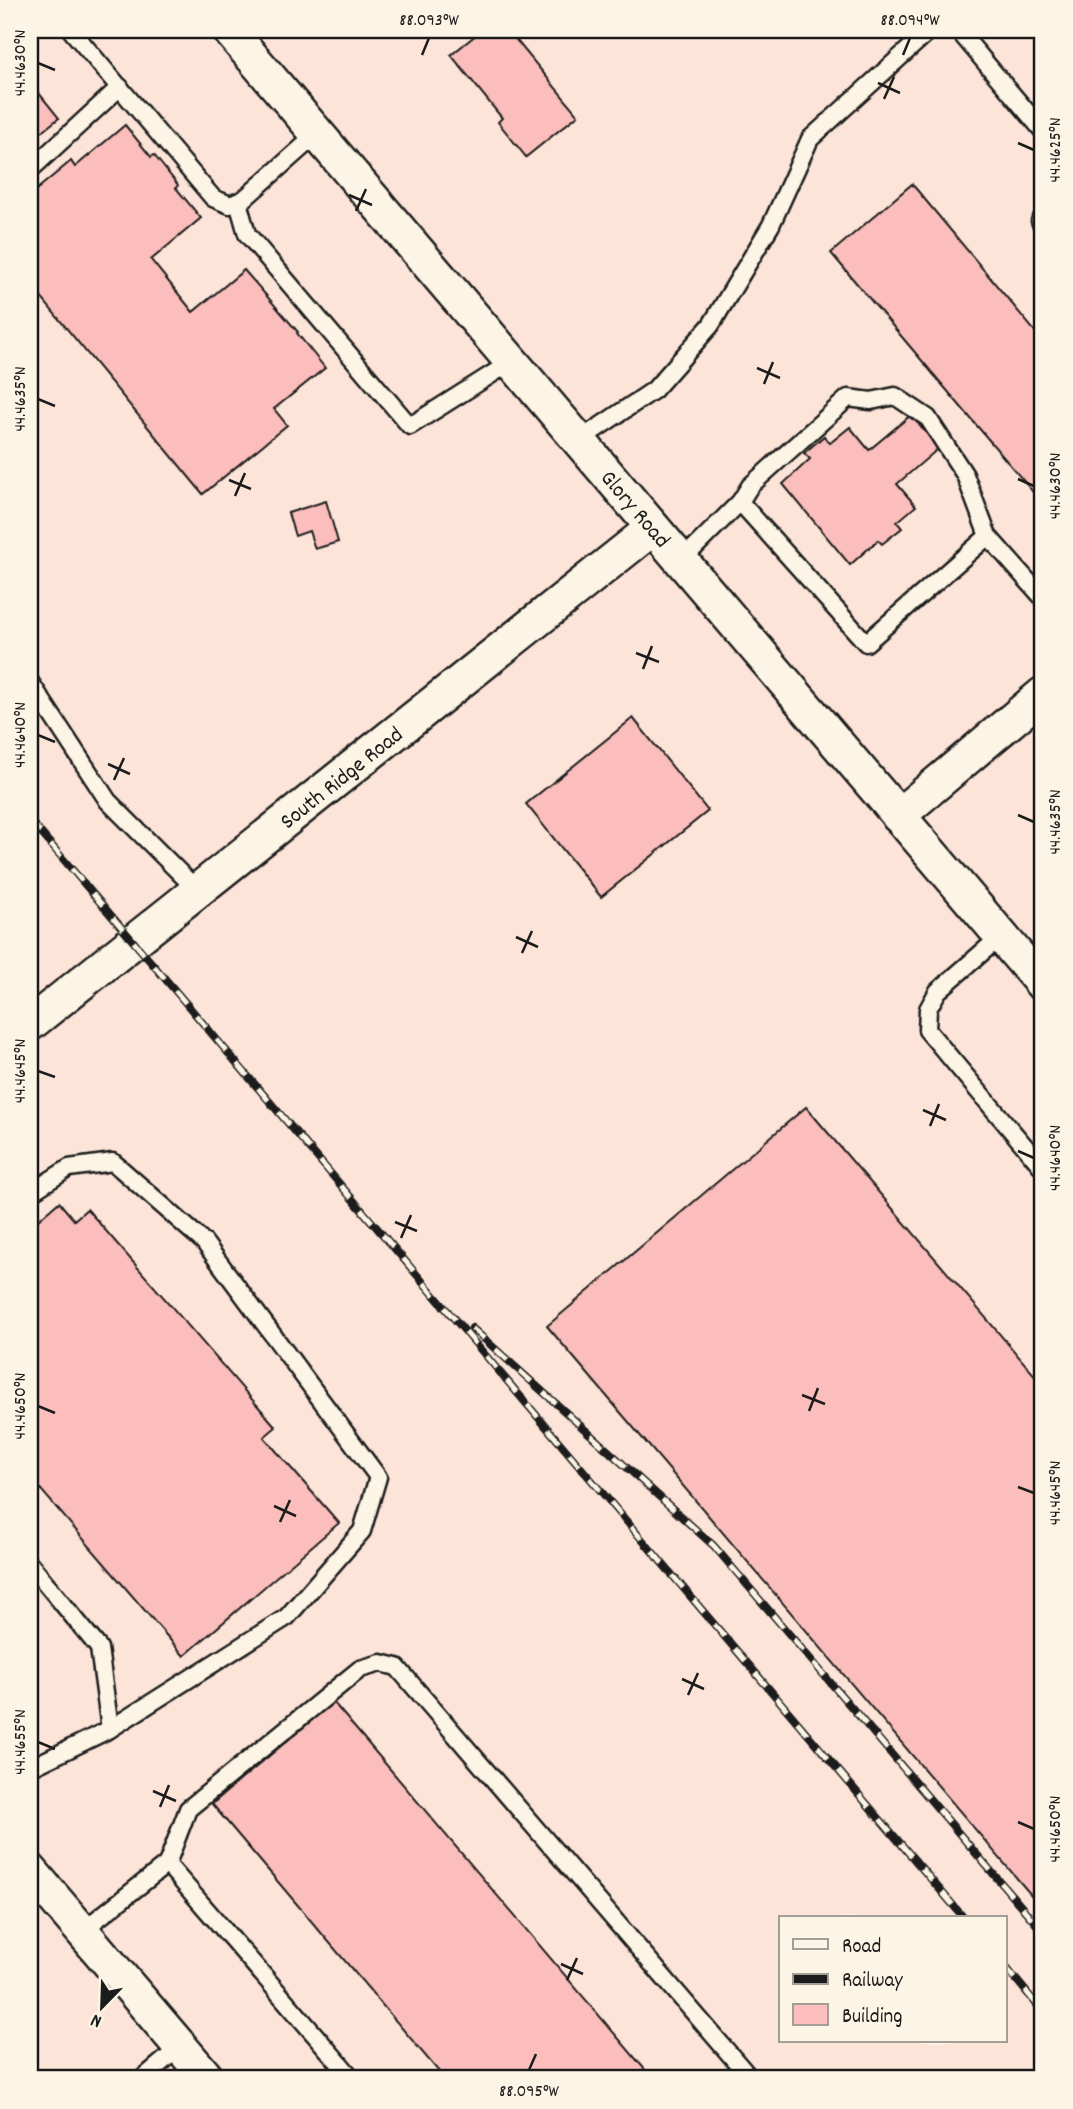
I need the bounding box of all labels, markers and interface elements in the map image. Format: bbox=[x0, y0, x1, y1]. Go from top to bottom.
text: 88.093°W bbox=[399, 9, 459, 34]
text: 88.094°W bbox=[880, 9, 940, 34]
text: 44.4630°N bbox=[9, 30, 34, 96]
text: 44.4625°N bbox=[1044, 117, 1069, 183]
text: 44.4635°N bbox=[9, 366, 34, 432]
text: 44.4630°N bbox=[1044, 453, 1069, 519]
street label: Glory Road bbox=[591, 464, 677, 557]
text: 44.4640°N bbox=[9, 702, 34, 768]
street label: South Ridge Road bbox=[274, 720, 411, 839]
text: 44.4635°N bbox=[1044, 789, 1069, 855]
text: 44.4645°N bbox=[9, 1039, 34, 1103]
text: 44.4640°N bbox=[1044, 1125, 1069, 1191]
text: 44.4650°N bbox=[9, 1372, 34, 1440]
text: 44.4645°N bbox=[1044, 1461, 1069, 1525]
text: 44.4655°N bbox=[9, 1709, 34, 1775]
text: 44.4650°N bbox=[1044, 1795, 1069, 1863]
legend bbox=[779, 1916, 1006, 2042]
text: Road bbox=[842, 1933, 881, 1963]
text: Railway bbox=[842, 1967, 903, 1997]
north arrow bbox=[66, 1972, 136, 2042]
text: Building bbox=[842, 2003, 902, 2033]
text: N bbox=[87, 2005, 106, 2034]
text: 88.095°W bbox=[499, 2080, 560, 2105]

